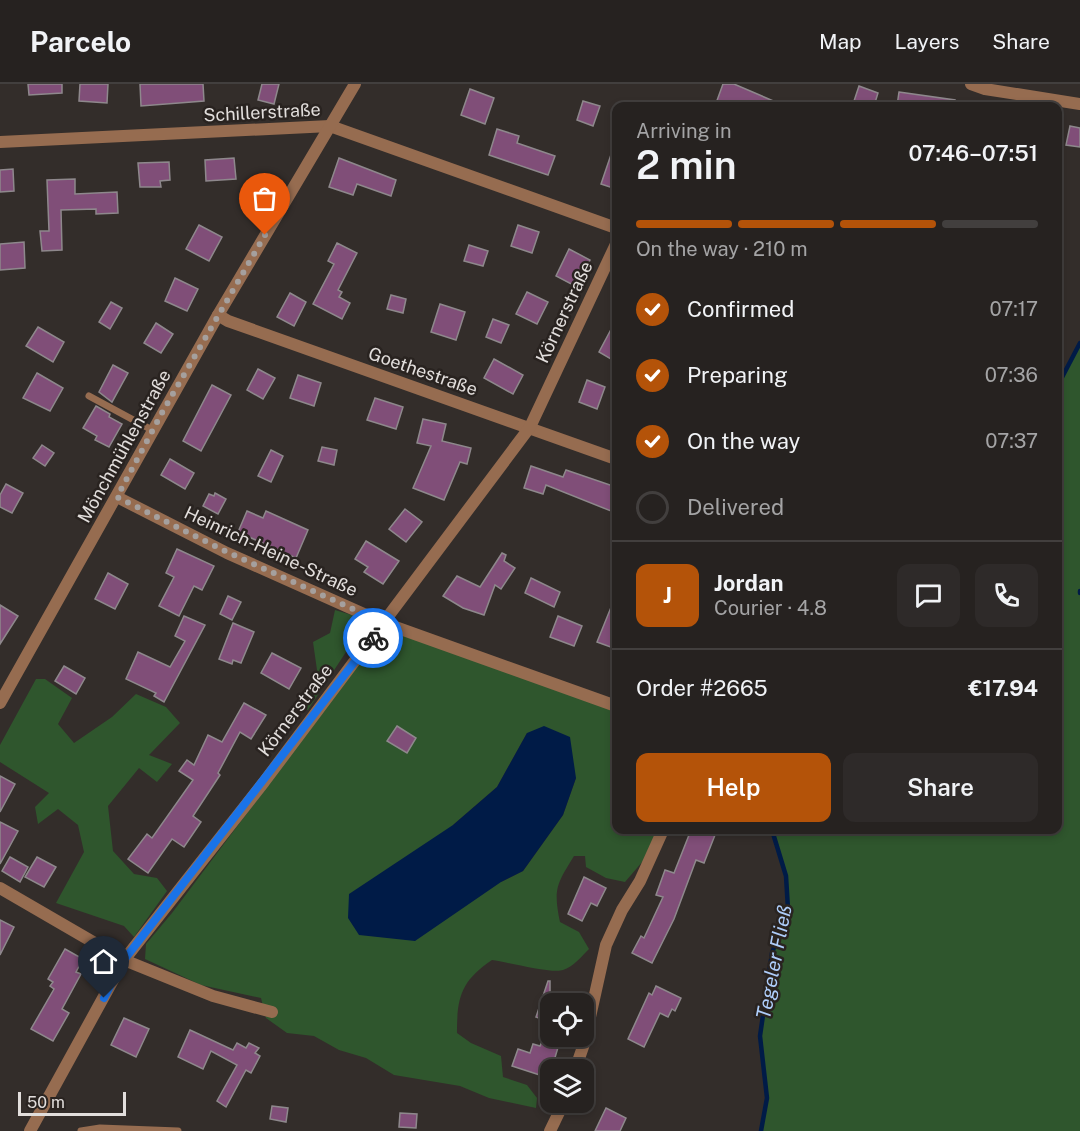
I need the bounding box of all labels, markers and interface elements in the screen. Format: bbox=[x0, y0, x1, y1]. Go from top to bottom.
text: Parcelo bbox=[30, 25, 131, 58]
text: Map bbox=[819, 29, 862, 54]
text: Layers bbox=[895, 29, 959, 54]
text: Share bbox=[992, 29, 1050, 54]
street label: Schillerstraße bbox=[203, 98, 321, 126]
text: Arriving in bbox=[636, 119, 731, 143]
text: 07:46–07:51 bbox=[908, 140, 1038, 166]
text: 2 min bbox=[636, 142, 737, 188]
pin bbox=[239, 173, 290, 235]
icon: bag bbox=[248, 182, 281, 215]
text: On the way · 210 m bbox=[636, 237, 808, 261]
street label: Körnerstraße bbox=[531, 258, 597, 366]
icon: check bbox=[636, 293, 669, 326]
text: Confirmed bbox=[687, 296, 794, 322]
text: 07:17 bbox=[989, 297, 1038, 321]
street label: Goethestraße bbox=[366, 343, 480, 399]
icon: check bbox=[636, 359, 669, 392]
text: Preparing bbox=[687, 362, 788, 388]
text: 07:36 bbox=[985, 363, 1038, 387]
street label: Mönchmühlenstraße bbox=[73, 366, 175, 526]
icon: check bbox=[636, 425, 669, 458]
text: On the way bbox=[687, 428, 800, 454]
text: 07:37 bbox=[985, 429, 1038, 453]
text: Delivered bbox=[687, 494, 784, 520]
street label: Heinrich-Heine-Straße bbox=[181, 502, 361, 600]
button: chat bbox=[897, 564, 960, 627]
button: phone bbox=[975, 564, 1038, 627]
text: Jordan bbox=[714, 570, 783, 596]
text: J bbox=[663, 582, 672, 608]
text: Courier · 4.8 bbox=[714, 596, 827, 620]
courier bbox=[343, 608, 403, 668]
icon: bike bbox=[357, 622, 390, 655]
street label: Körnerstraße bbox=[254, 660, 336, 760]
text: Order #2665 bbox=[636, 675, 768, 701]
text: €17.94 bbox=[968, 675, 1038, 701]
button: Help bbox=[636, 753, 831, 822]
button: Share bbox=[843, 753, 1038, 822]
water label: Tegeler Fließ bbox=[751, 903, 797, 1021]
pin bbox=[78, 936, 129, 998]
icon: home bbox=[87, 945, 120, 978]
map controls bbox=[540, 993, 594, 1113]
button: locate bbox=[540, 993, 594, 1047]
button: layers bbox=[540, 1059, 594, 1113]
scale bar bbox=[18, 1089, 126, 1116]
text: 50 m bbox=[27, 1093, 65, 1112]

